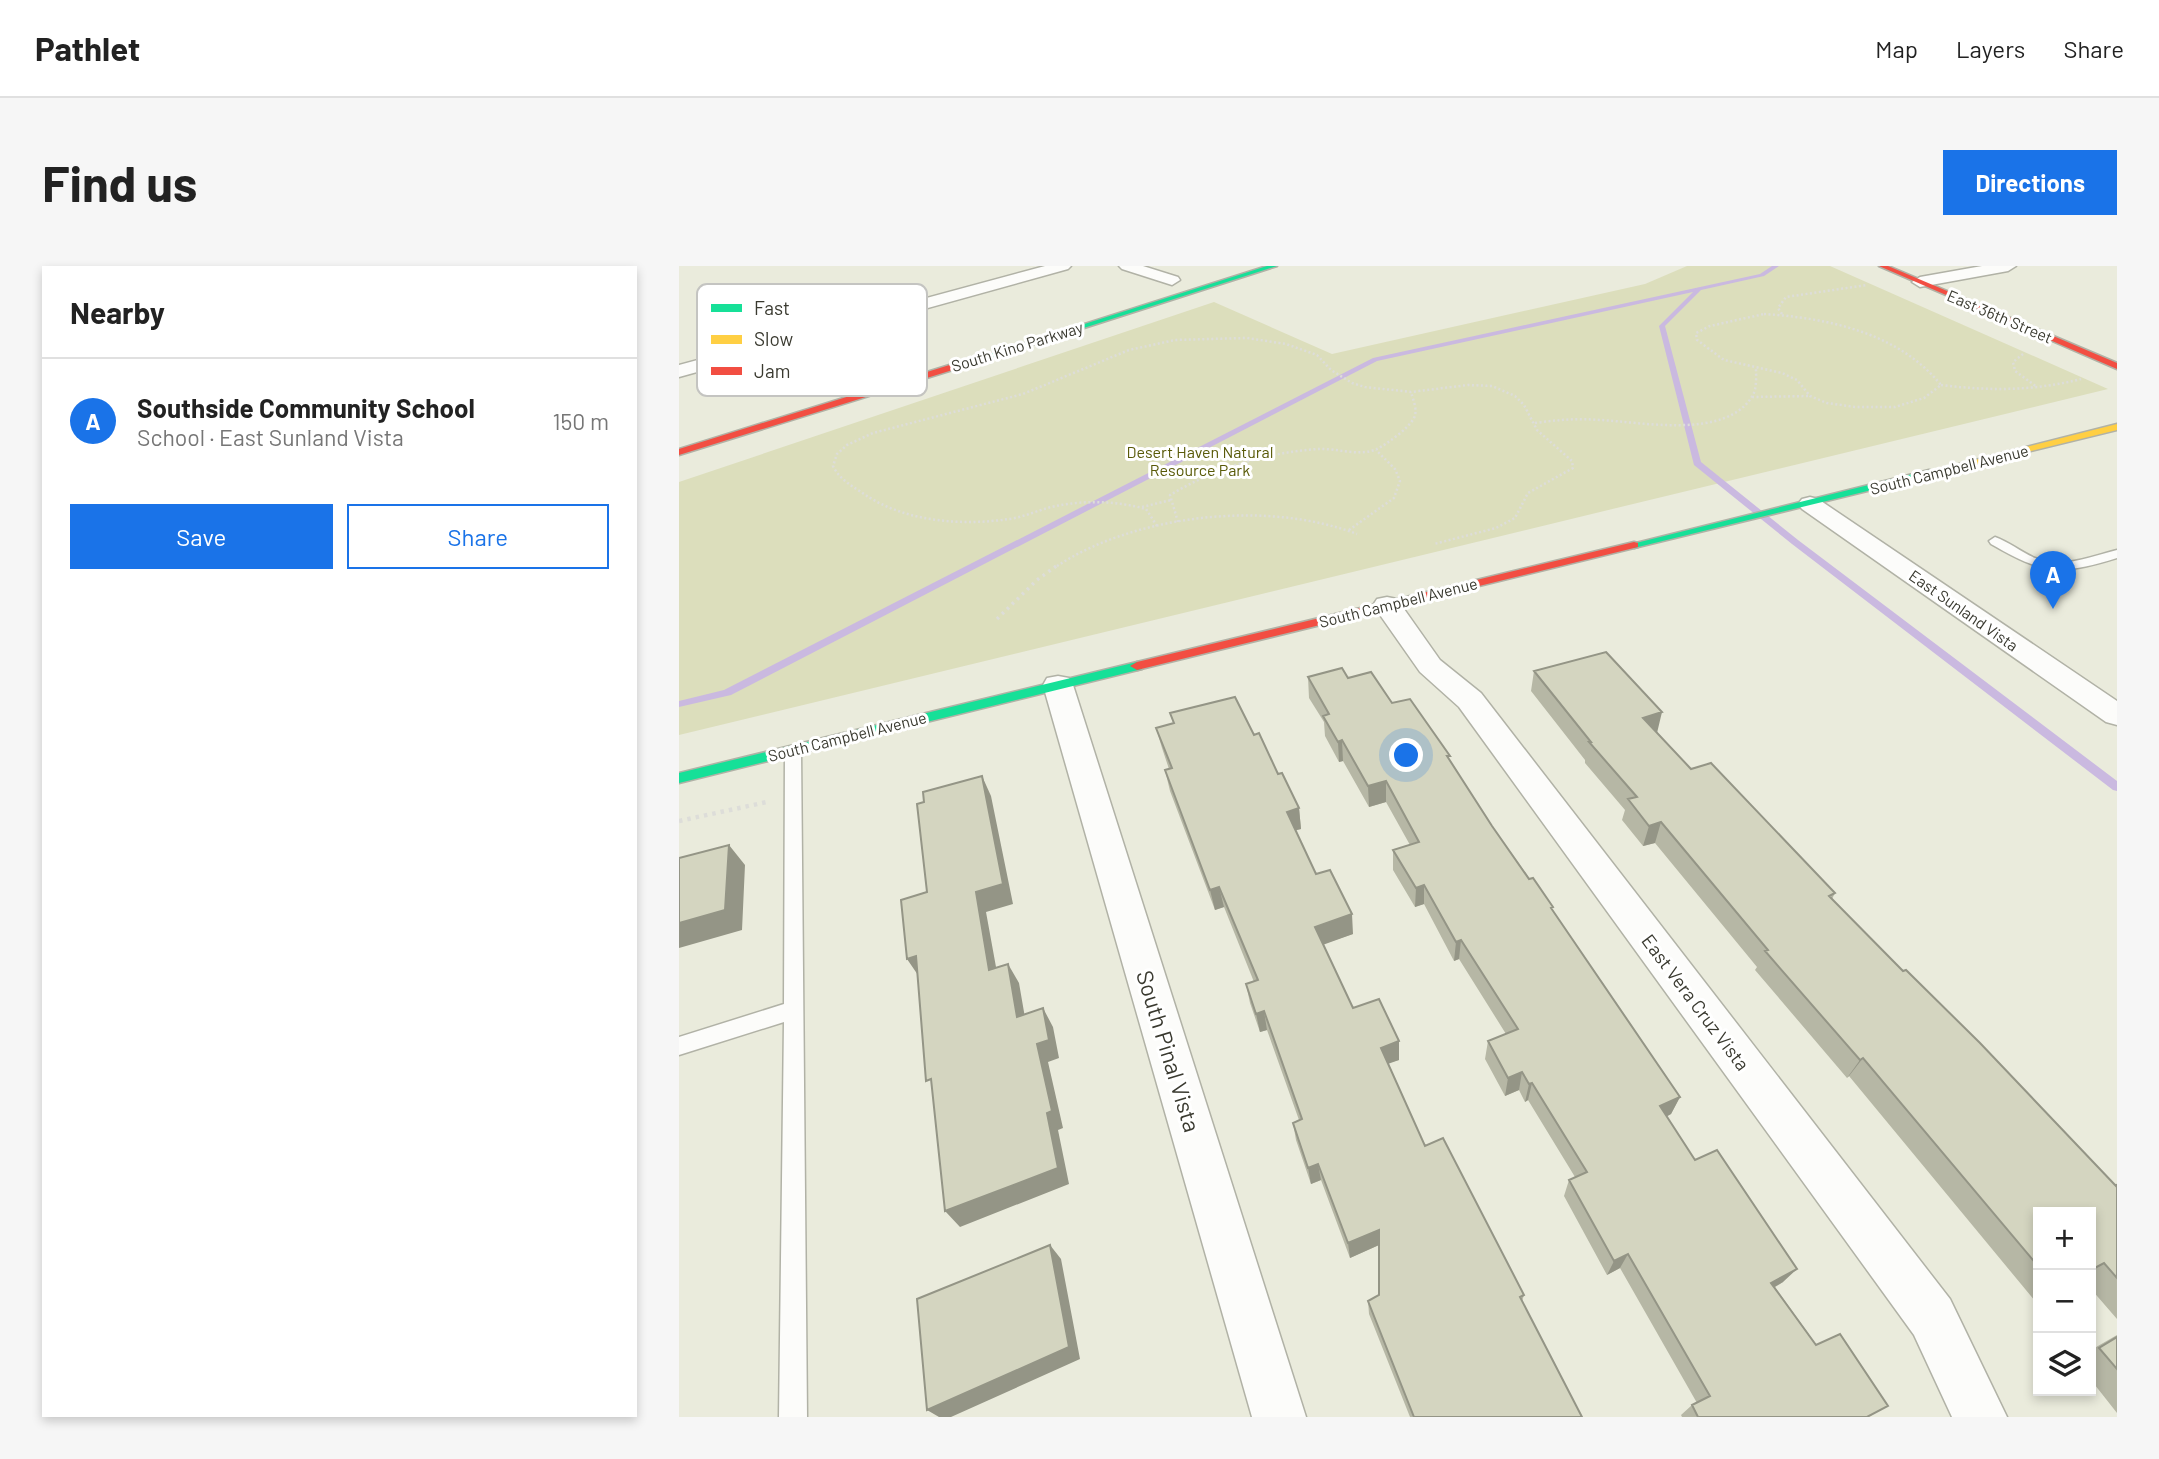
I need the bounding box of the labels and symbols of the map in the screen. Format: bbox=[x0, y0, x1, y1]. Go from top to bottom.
legend bbox=[697, 284, 927, 396]
street label: East 36th Street bbox=[1945, 285, 2055, 347]
text: Fast bbox=[754, 296, 790, 319]
street label: South Kino Parkway bbox=[949, 317, 1086, 375]
text: Slow bbox=[754, 327, 793, 350]
text: Jam bbox=[754, 359, 790, 382]
street label: South Campbell Avenue bbox=[1868, 440, 2030, 498]
park label: Desert Haven Natural Resource Park bbox=[1127, 442, 1273, 479]
pin: A bbox=[2030, 551, 2076, 609]
street label: East Sunland Vista bbox=[1906, 565, 2022, 655]
street label: South Campbell Avenue bbox=[1317, 573, 1479, 631]
street label: South Campbell Avenue bbox=[766, 707, 928, 765]
your location bbox=[1389, 738, 1423, 772]
street label: East Vera Cruz Vista bbox=[1637, 929, 1755, 1075]
street label: South Pinal Vista bbox=[1131, 967, 1207, 1135]

